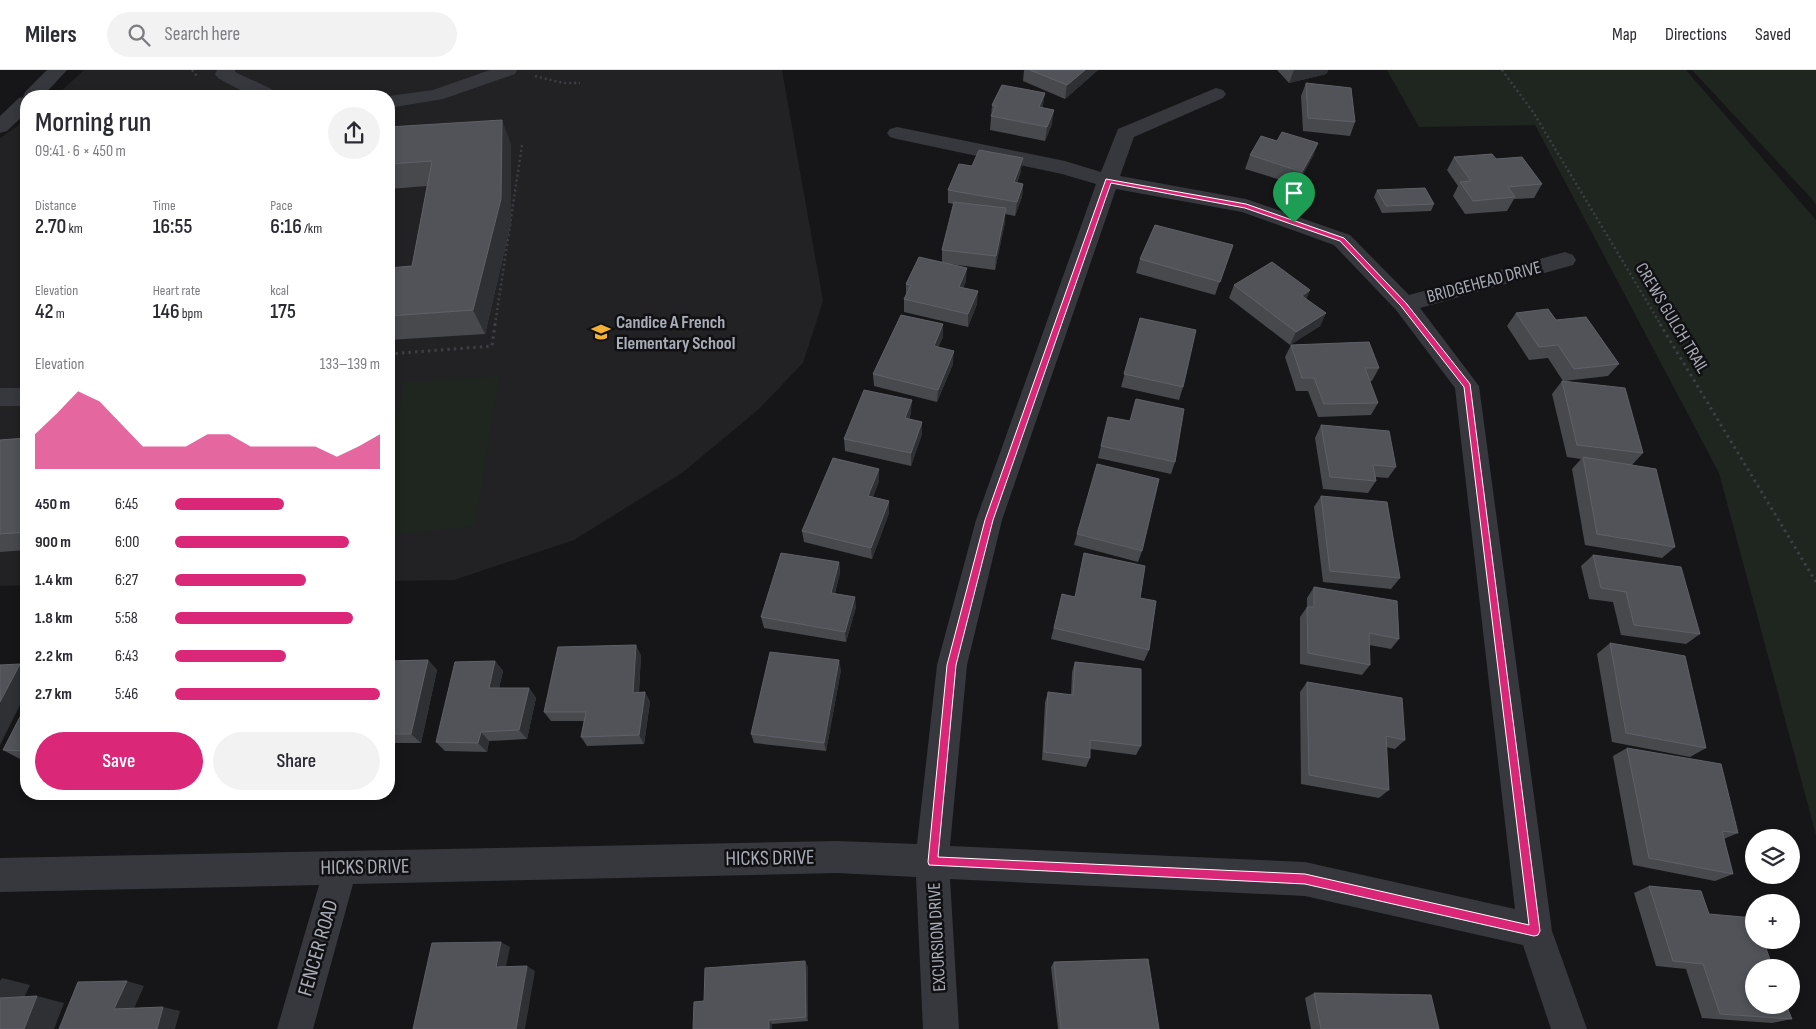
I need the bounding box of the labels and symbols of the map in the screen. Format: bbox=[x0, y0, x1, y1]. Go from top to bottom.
pin bbox=[1273, 172, 1315, 223]
street label: BRIDGEHEAD DRIVE bbox=[1425, 257, 1543, 307]
street label: CREWS GULCH TRAIL bbox=[1631, 259, 1713, 377]
place label: Candice A French Elementary School bbox=[616, 312, 735, 354]
school or university icon: Candice A French Elementary School bbox=[590, 321, 612, 343]
street label: HICKS DRIVE bbox=[725, 845, 815, 871]
street label: HICKS DRIVE bbox=[320, 854, 410, 880]
street label: EXCURSION DRIVE bbox=[924, 882, 950, 992]
street label: FENCER ROAD bbox=[292, 897, 344, 999]

